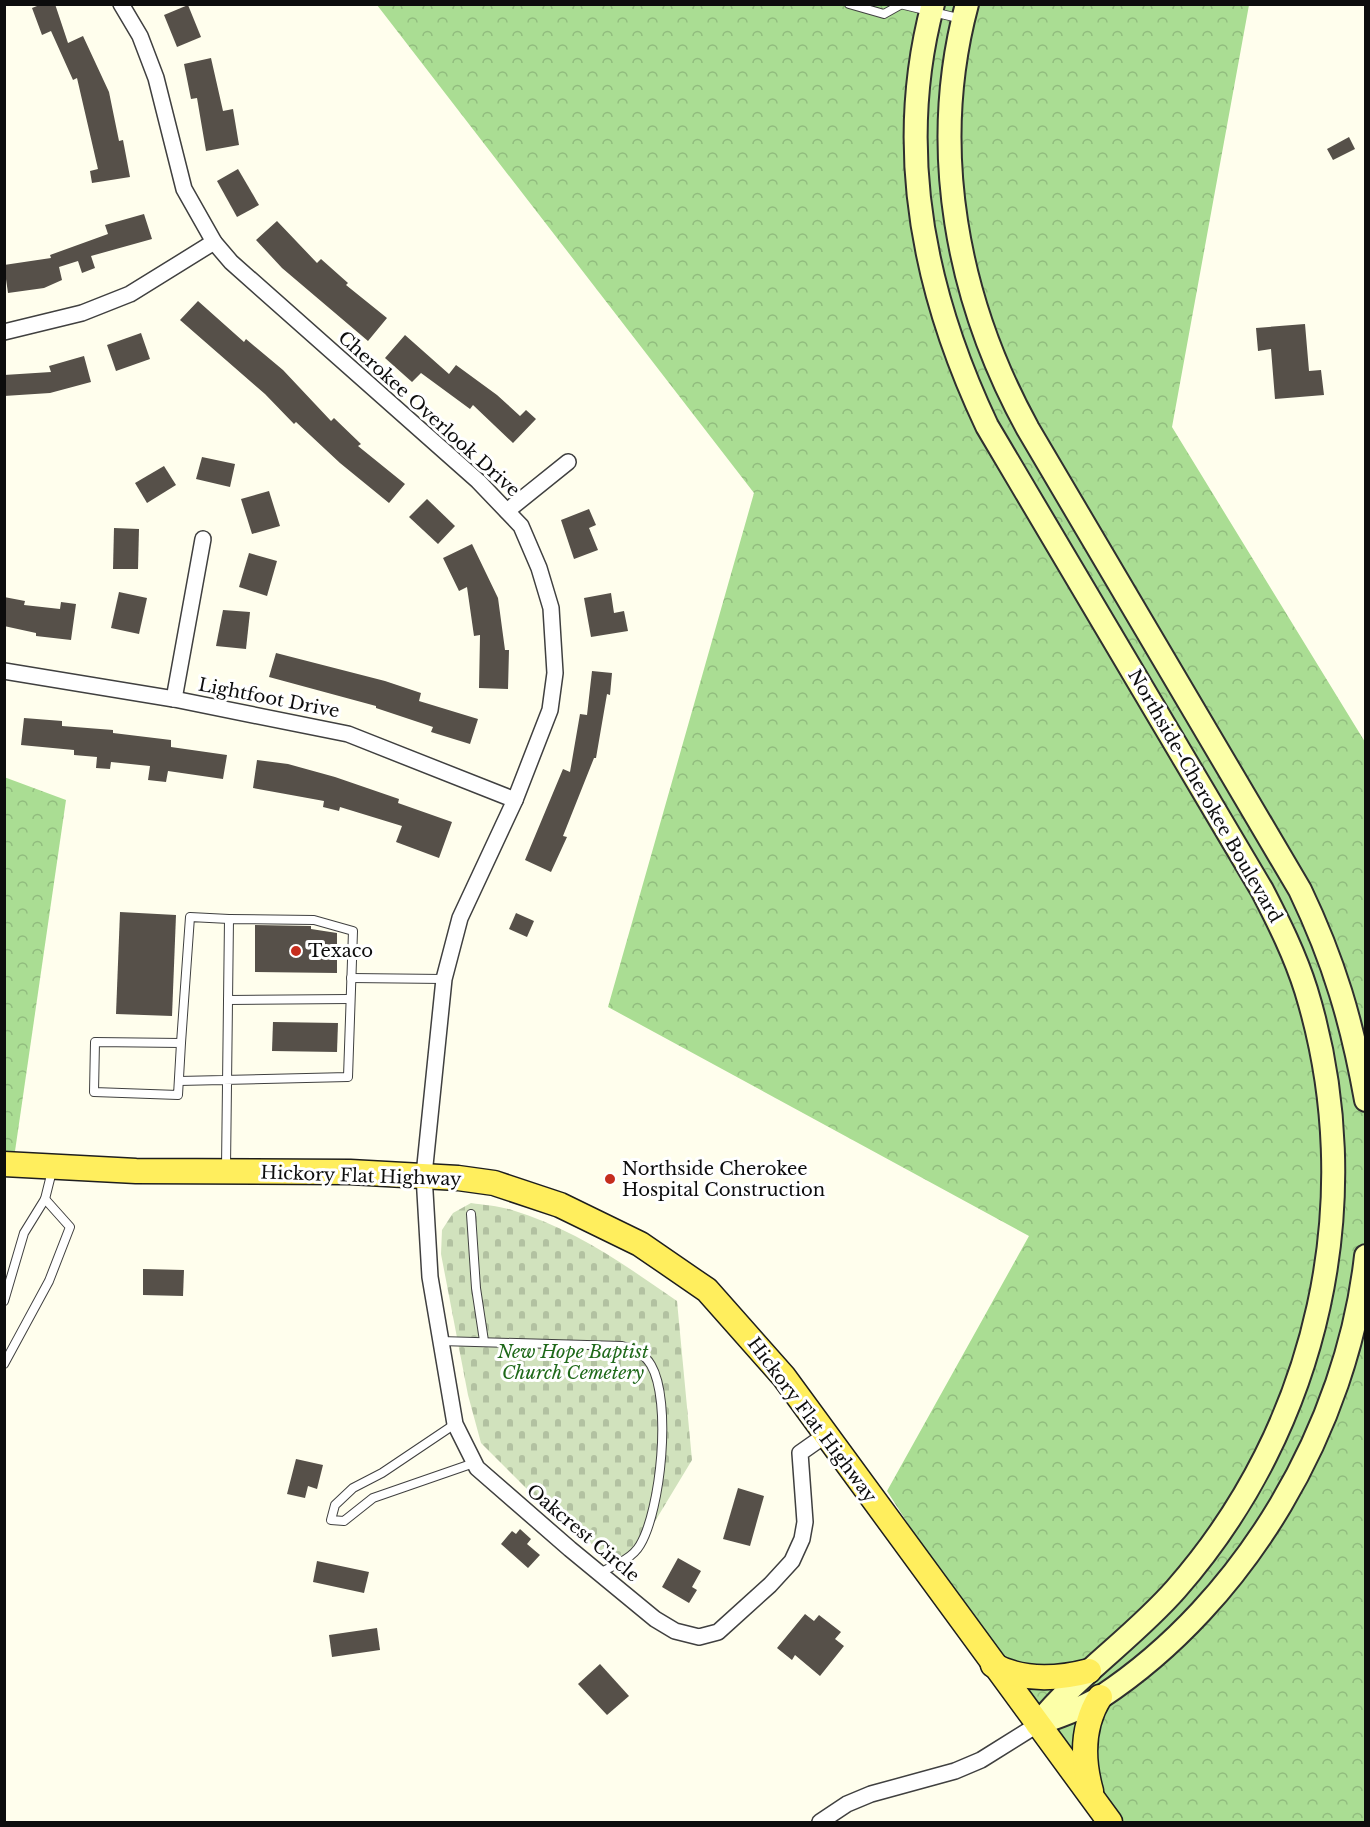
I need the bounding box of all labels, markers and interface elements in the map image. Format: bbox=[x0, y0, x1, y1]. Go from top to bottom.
street label: Cherokee Overlook Drive bbox=[334, 327, 524, 501]
street label: Northside-Cherokee Boulevard bbox=[1123, 665, 1287, 927]
street label: Lightfoot Drive bbox=[197, 674, 341, 722]
place label: Texaco bbox=[308, 940, 373, 962]
marker: Texaco bbox=[289, 944, 303, 958]
place label: Northside Cherokee Hospital Construction bbox=[622, 1158, 825, 1201]
street label: Hickory Flat Highway bbox=[260, 1161, 462, 1191]
marker: Northside Cherokee Hospital Construction bbox=[603, 1172, 617, 1186]
street label: Hickory Flat Highway bbox=[743, 1333, 882, 1507]
park label: New Hope Baptist Church Cemetery bbox=[497, 1341, 649, 1384]
street label: Oakcrest Circle bbox=[522, 1479, 644, 1587]

